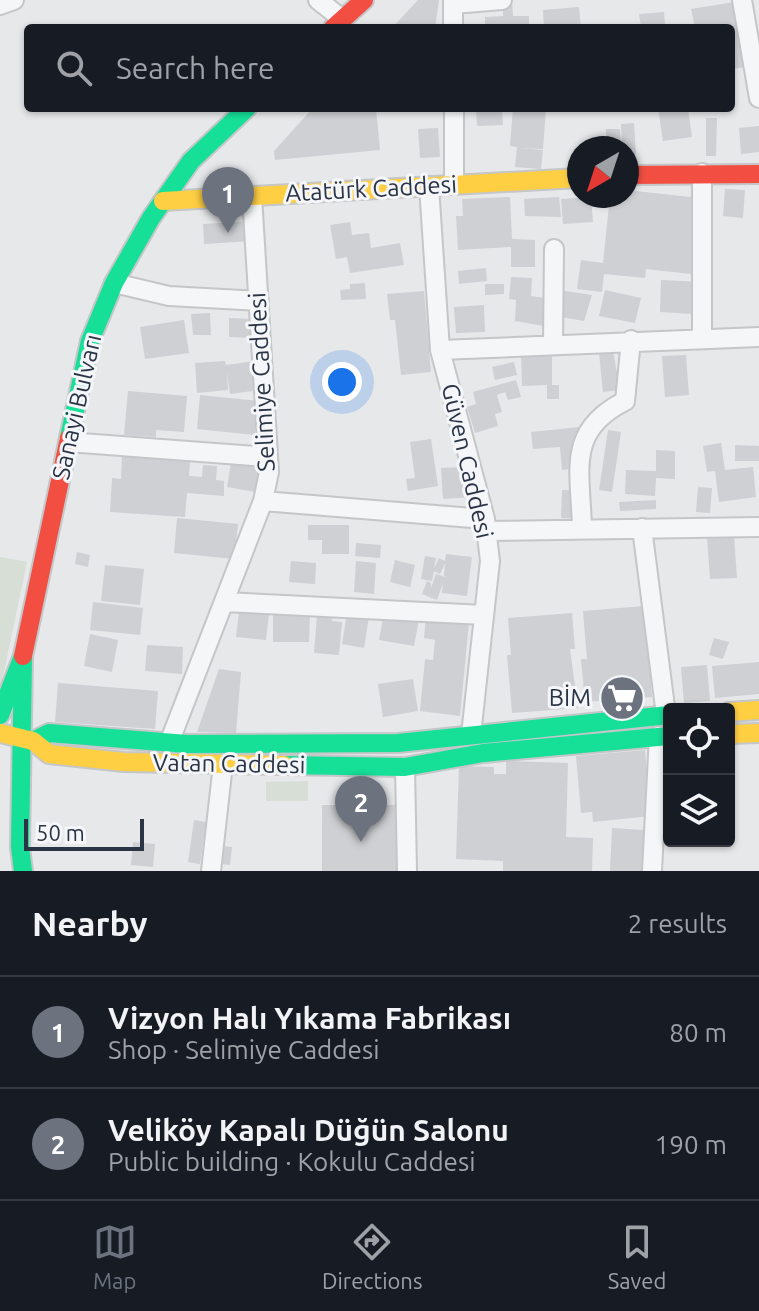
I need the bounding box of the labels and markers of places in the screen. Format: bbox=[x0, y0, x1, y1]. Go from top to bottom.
pin: 1 bbox=[202, 167, 254, 233]
supermarket icon: BİM bbox=[598, 674, 646, 722]
place label: BİM bbox=[549, 684, 591, 711]
pin: 2 bbox=[335, 776, 387, 842]

